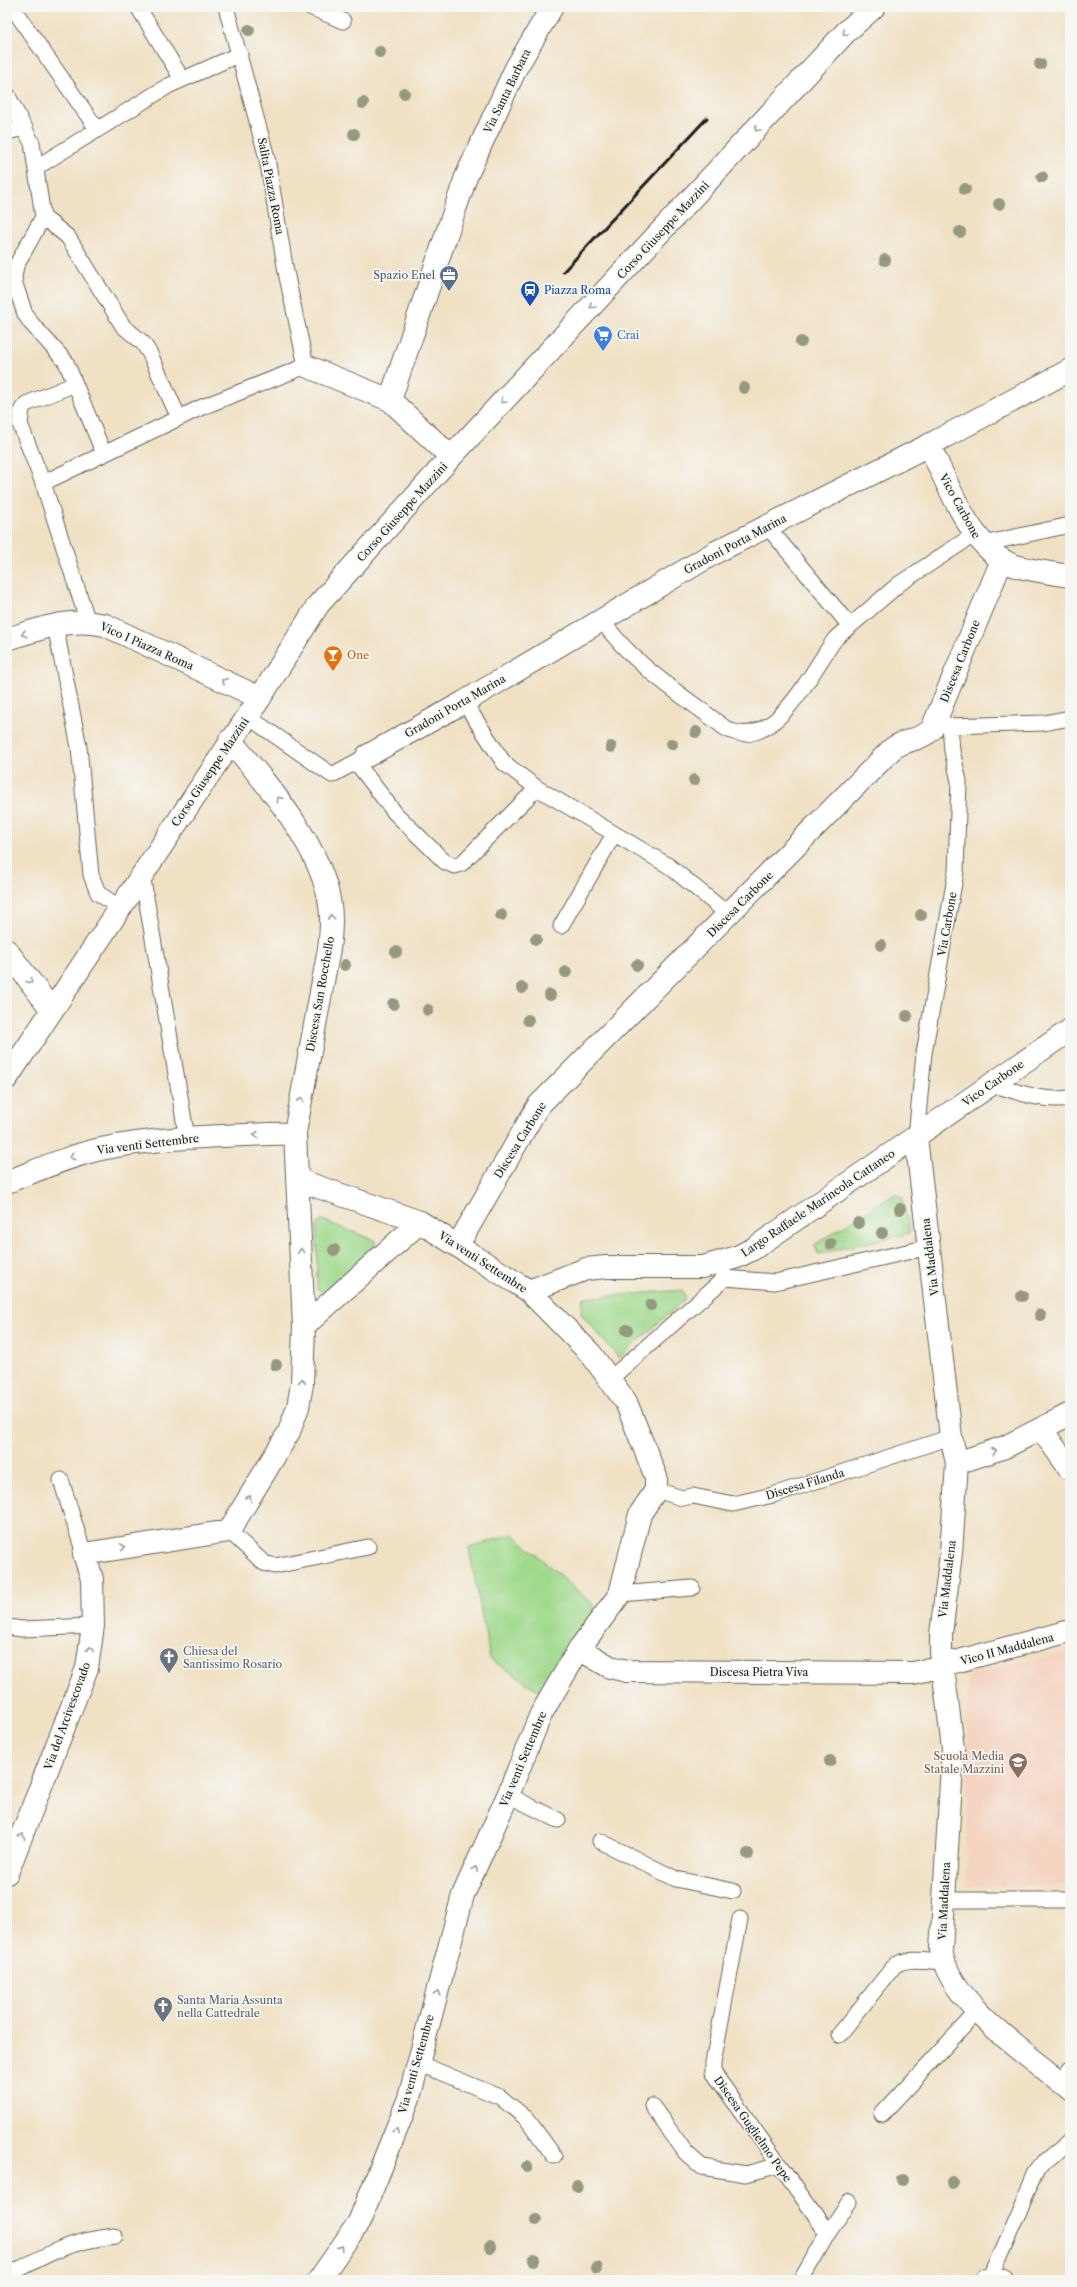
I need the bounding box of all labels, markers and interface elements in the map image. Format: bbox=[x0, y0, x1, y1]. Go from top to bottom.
one-way arrow bbox=[842, 28, 850, 36]
street label: Via Santa Barbara bbox=[480, 46, 534, 137]
one-way arrow bbox=[754, 124, 762, 132]
street label: Salita Piazza Roma bbox=[255, 136, 287, 236]
street label: Corso Giuseppe Mazzini bbox=[614, 178, 712, 282]
office icon: Spazio Enel bbox=[438, 264, 460, 292]
place label: Spazio Enel bbox=[373, 268, 436, 282]
station icon: Piazza Roma bbox=[519, 279, 541, 307]
place label: Piazza Roma bbox=[544, 283, 611, 297]
one-way arrow bbox=[589, 301, 597, 309]
supermarket icon: Crai bbox=[592, 324, 614, 352]
place label: Crai bbox=[617, 328, 640, 342]
one-way arrow bbox=[501, 396, 508, 404]
street label: Corso Giuseppe Mazzini bbox=[354, 459, 451, 564]
street label: Vico Carbone bbox=[936, 470, 984, 541]
street label: Gradoni Porta Marina bbox=[681, 511, 789, 577]
street label: Discesa Carbone bbox=[937, 618, 983, 704]
street label: Vico I Piazza Roma bbox=[97, 619, 196, 673]
one-way arrow bbox=[21, 629, 28, 638]
bar icon: One bbox=[322, 644, 344, 672]
place label: One bbox=[347, 648, 369, 662]
street label: Gradoni Porta Marina bbox=[402, 671, 508, 741]
one-way arrow bbox=[221, 678, 229, 686]
street label: Corso Giuseppe Mazzini bbox=[168, 714, 252, 829]
one-way arrow bbox=[277, 797, 284, 804]
street label: Discesa Carbone bbox=[704, 868, 776, 940]
street label: Via Carbone bbox=[934, 891, 960, 958]
one-way arrow bbox=[326, 914, 335, 920]
street label: Discesa San Rocchello bbox=[303, 935, 337, 1053]
one-way arrow bbox=[25, 976, 32, 983]
street label: Vico Carbone bbox=[959, 1057, 1027, 1110]
one-way arrow bbox=[296, 1097, 305, 1103]
street label: Discesa Carbone bbox=[491, 1099, 549, 1181]
one-way arrow bbox=[253, 1130, 259, 1139]
street label: Via venti Settembre bbox=[95, 1131, 200, 1157]
street label: Largo Raffaele Marincola Cattaneo bbox=[738, 1146, 898, 1260]
one-way arrow bbox=[68, 1152, 75, 1161]
street label: Via Maddalena bbox=[918, 1217, 942, 1298]
street label: Via venti Settembre bbox=[435, 1228, 530, 1296]
one-way arrow bbox=[297, 1248, 305, 1254]
one-way arrow bbox=[297, 1378, 306, 1384]
one-way arrow bbox=[991, 1447, 998, 1455]
street label: Discesa Filanda bbox=[764, 1465, 846, 1503]
one-way arrow bbox=[244, 1495, 251, 1502]
street label: Via Maddalena bbox=[935, 1539, 959, 1620]
one-way arrow bbox=[119, 1543, 126, 1552]
street label: Vico II Maddalena bbox=[958, 1630, 1055, 1668]
place label: Chiesa del Santissimo Rosario bbox=[183, 1644, 283, 1671]
one-way arrow bbox=[85, 1646, 94, 1652]
church icon: Chiesa del Santissimo Rosario bbox=[158, 1646, 180, 1674]
street label: Via del Arcivescovado bbox=[41, 1660, 93, 1773]
street label: Discesa Pietra Viva bbox=[710, 1665, 808, 1679]
street label: Via venti Settembre bbox=[496, 1709, 549, 1810]
place label: Scuola Media Statale Mazzini bbox=[924, 1749, 1005, 1776]
school or university icon: Scuola Media Statale Mazzini bbox=[1007, 1751, 1029, 1779]
one-way arrow bbox=[17, 1833, 25, 1841]
street label: Via Maddalena bbox=[935, 1861, 953, 1941]
one-way arrow bbox=[470, 1865, 478, 1873]
one-way arrow bbox=[432, 1989, 440, 1996]
place label: Santa Maria Assunta nella Cattedrale bbox=[177, 1993, 283, 2020]
church icon: Santa Maria Assunta nella Cattedrale bbox=[152, 1995, 174, 2023]
street label: Via venti Settembre bbox=[395, 2013, 437, 2116]
street label: Discesa Guglielmo Pepe bbox=[711, 2073, 795, 2185]
one-way arrow bbox=[391, 2127, 399, 2134]
one-way arrow bbox=[336, 2245, 344, 2252]

